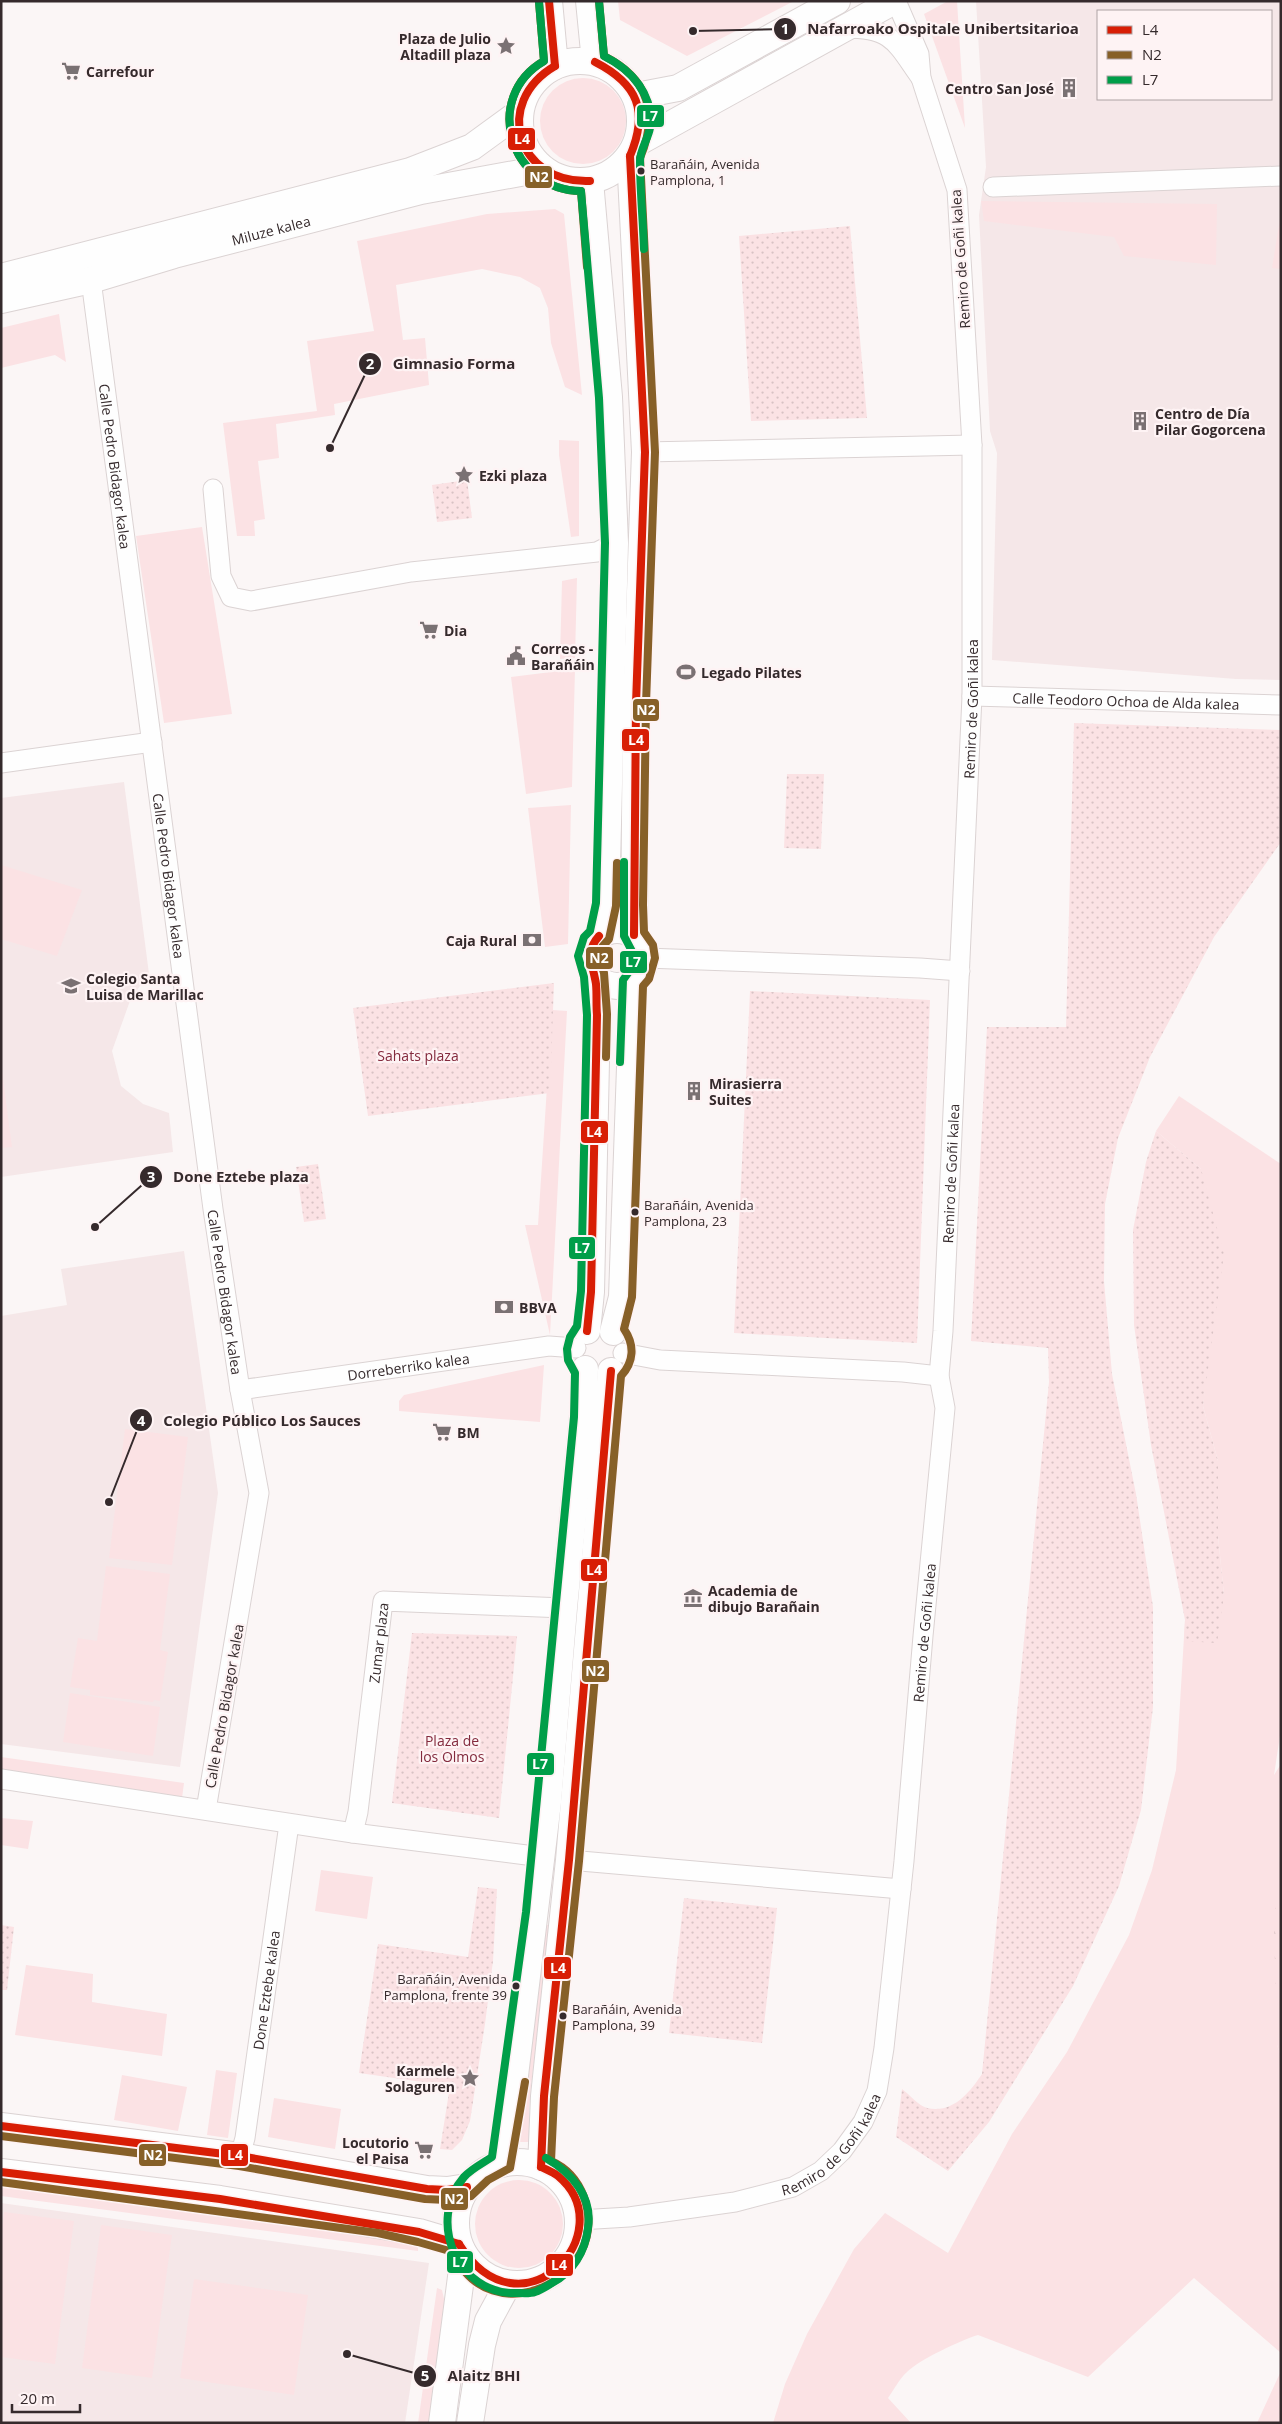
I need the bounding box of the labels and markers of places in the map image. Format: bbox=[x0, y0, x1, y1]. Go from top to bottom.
callout: Nafarroako Ospitale Unibertsitarioa bbox=[772, 14, 1089, 44]
place label: Plaza de Julio Altadill plaza bbox=[399, 29, 491, 64]
place icon: Plaza de Julio Altadill plaza bbox=[495, 35, 517, 57]
supermarket icon: Carrefour bbox=[60, 60, 82, 82]
place label: Carrefour bbox=[86, 62, 155, 81]
building icon: Centro San José bbox=[1058, 77, 1080, 99]
place label: Centro San José bbox=[945, 79, 1054, 98]
place label: Barañáin, Avenida Pamplona, 1 bbox=[650, 155, 760, 189]
marker: Barañáin, Avenida Pamplona, 1 bbox=[636, 166, 646, 176]
callout: Gimnasio Forma bbox=[358, 349, 525, 379]
place label: Centro de Día Pilar Gogorcena bbox=[1155, 404, 1266, 439]
building icon: Centro de Día Pilar Gogorcena bbox=[1129, 410, 1151, 432]
place icon: Ezki plaza bbox=[453, 464, 475, 486]
place label: Ezki plaza bbox=[479, 466, 547, 485]
supermarket icon: Dia bbox=[418, 619, 440, 641]
place label: Dia bbox=[444, 621, 467, 640]
place label: Correos - Barañáin bbox=[531, 639, 595, 674]
public building icon: Correos - Barañáin bbox=[505, 645, 527, 667]
sports icon: Legado Pilates bbox=[675, 661, 697, 683]
place label: Legado Pilates bbox=[701, 663, 802, 682]
bank icon: Caja Rural bbox=[521, 929, 543, 951]
place label: Caja Rural bbox=[446, 931, 517, 950]
place label: Colegio Santa Luisa de Marillac bbox=[86, 969, 204, 1004]
school or university icon: Colegio Santa Luisa de Marillac bbox=[60, 975, 82, 997]
place label: Mirasierra Suites bbox=[709, 1074, 782, 1109]
building icon: Mirasierra Suites bbox=[683, 1080, 705, 1102]
callout: Done Eztebe plaza bbox=[138, 1162, 319, 1192]
place label: Barañáin, Avenida Pamplona, 23 bbox=[644, 1196, 754, 1230]
marker: Barañáin, Avenida Pamplona, 23 bbox=[630, 1207, 640, 1217]
bank icon: BBVA bbox=[493, 1296, 515, 1318]
place label: BBVA bbox=[519, 1298, 557, 1317]
callout: Colegio Público Los Sauces bbox=[129, 1405, 371, 1435]
supermarket icon: BM bbox=[431, 1421, 453, 1443]
place label: BM bbox=[457, 1423, 480, 1442]
place label: Academia de dibujo Barañain bbox=[708, 1581, 820, 1616]
museum icon: Academia de dibujo Barañain bbox=[682, 1587, 704, 1609]
place label: Barañáin, Avenida Pamplona, frente 39 bbox=[384, 1970, 507, 2004]
marker: Barañáin, Avenida Pamplona, frente 39 bbox=[511, 1981, 521, 1991]
place label: Barañáin, Avenida Pamplona, 39 bbox=[572, 2000, 682, 2034]
marker: Barañáin, Avenida Pamplona, 39 bbox=[558, 2011, 568, 2021]
place label: Karmele Solaguren bbox=[385, 2061, 455, 2096]
place icon: Karmele Solaguren bbox=[459, 2067, 481, 2089]
place label: Locutorio el Paisa bbox=[342, 2133, 409, 2168]
supermarket icon: Locutorio el Paisa bbox=[413, 2139, 435, 2161]
callout: Alaitz BHI bbox=[413, 2361, 531, 2391]

